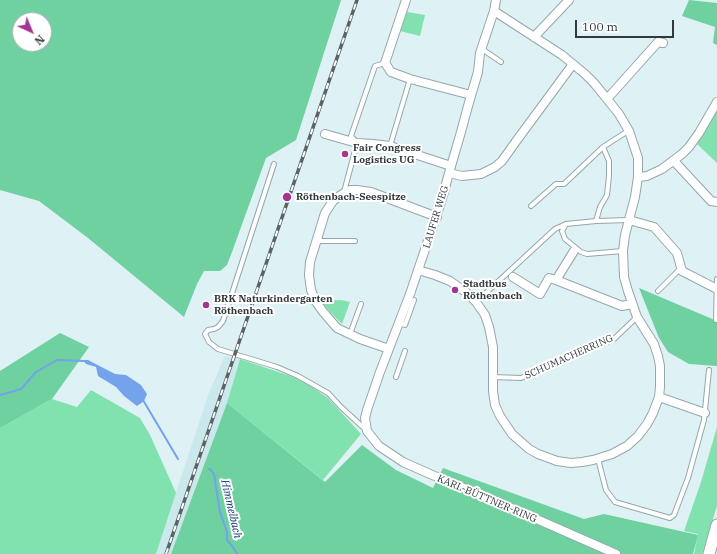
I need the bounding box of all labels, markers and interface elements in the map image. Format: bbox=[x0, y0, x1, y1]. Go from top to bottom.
north arrow bbox=[12, 12, 52, 52]
scale bar bbox=[577, 12, 676, 38]
text: 100 m bbox=[582, 19, 618, 34]
text: N bbox=[32, 32, 48, 48]
place label: Fair Congress Logistics UG bbox=[353, 142, 421, 166]
marker: Fair Congress Logistics UG bbox=[340, 149, 350, 159]
street label: LAUFER WEG bbox=[421, 184, 451, 250]
marker: Röthenbach-Seespitze bbox=[281, 191, 293, 203]
place label: Röthenbach-Seespitze bbox=[296, 191, 406, 203]
place label: Stadtbus Röthenbach bbox=[463, 278, 522, 302]
marker: Stadtbus Röthenbach bbox=[450, 285, 460, 295]
place label: BRK Naturkindergarten Röthenbach bbox=[214, 293, 333, 316]
marker: BRK Naturkindergarten Röthenbach bbox=[201, 300, 211, 310]
street label: SCHUMACHERRING bbox=[523, 332, 615, 382]
street label: KARL-BÜTTNER-RING bbox=[435, 473, 539, 525]
water label: Himmelbach bbox=[218, 478, 244, 540]

